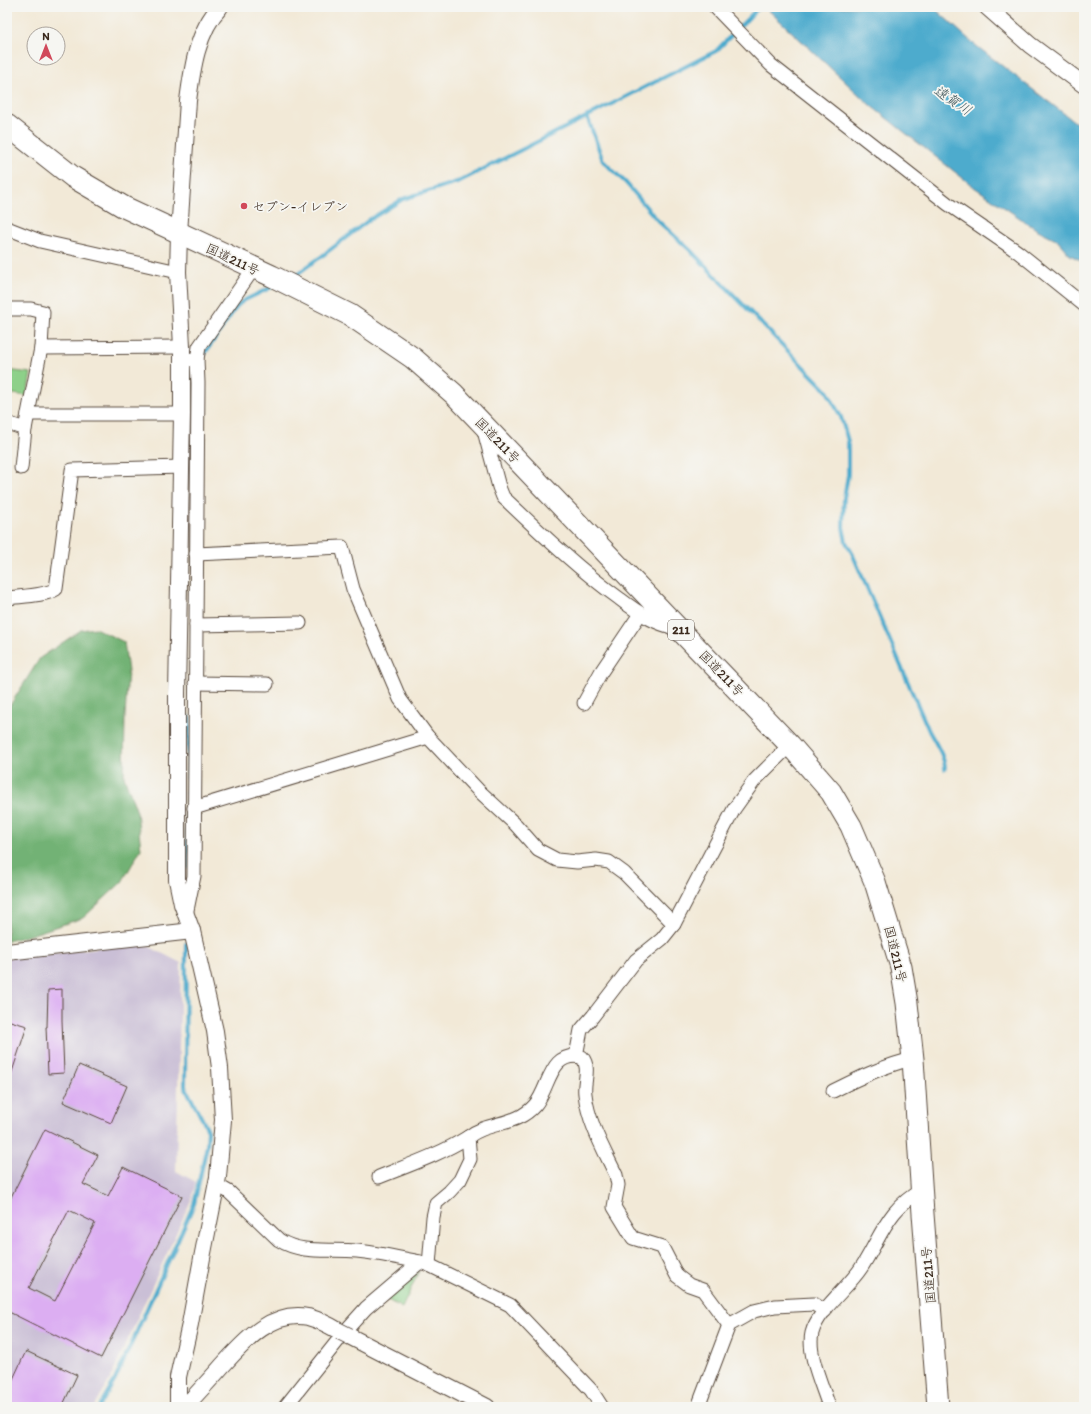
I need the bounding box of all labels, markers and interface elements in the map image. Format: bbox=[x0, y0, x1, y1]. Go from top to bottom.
north arrow bbox=[26, 26, 66, 66]
text: N bbox=[42, 30, 50, 43]
water label: 遠賀川 bbox=[931, 82, 975, 119]
place label: セブン-イレブン bbox=[252, 199, 348, 214]
marker: セブン-イレブン bbox=[239, 201, 249, 211]
street label: 国道211号 bbox=[203, 240, 262, 278]
street label: 国道211号 bbox=[472, 414, 523, 466]
road number: 211 bbox=[668, 620, 694, 640]
street label: 国道211号 bbox=[696, 647, 747, 699]
street label: 国道211号 bbox=[881, 924, 910, 984]
street label: 国道211号 bbox=[919, 1245, 938, 1304]

